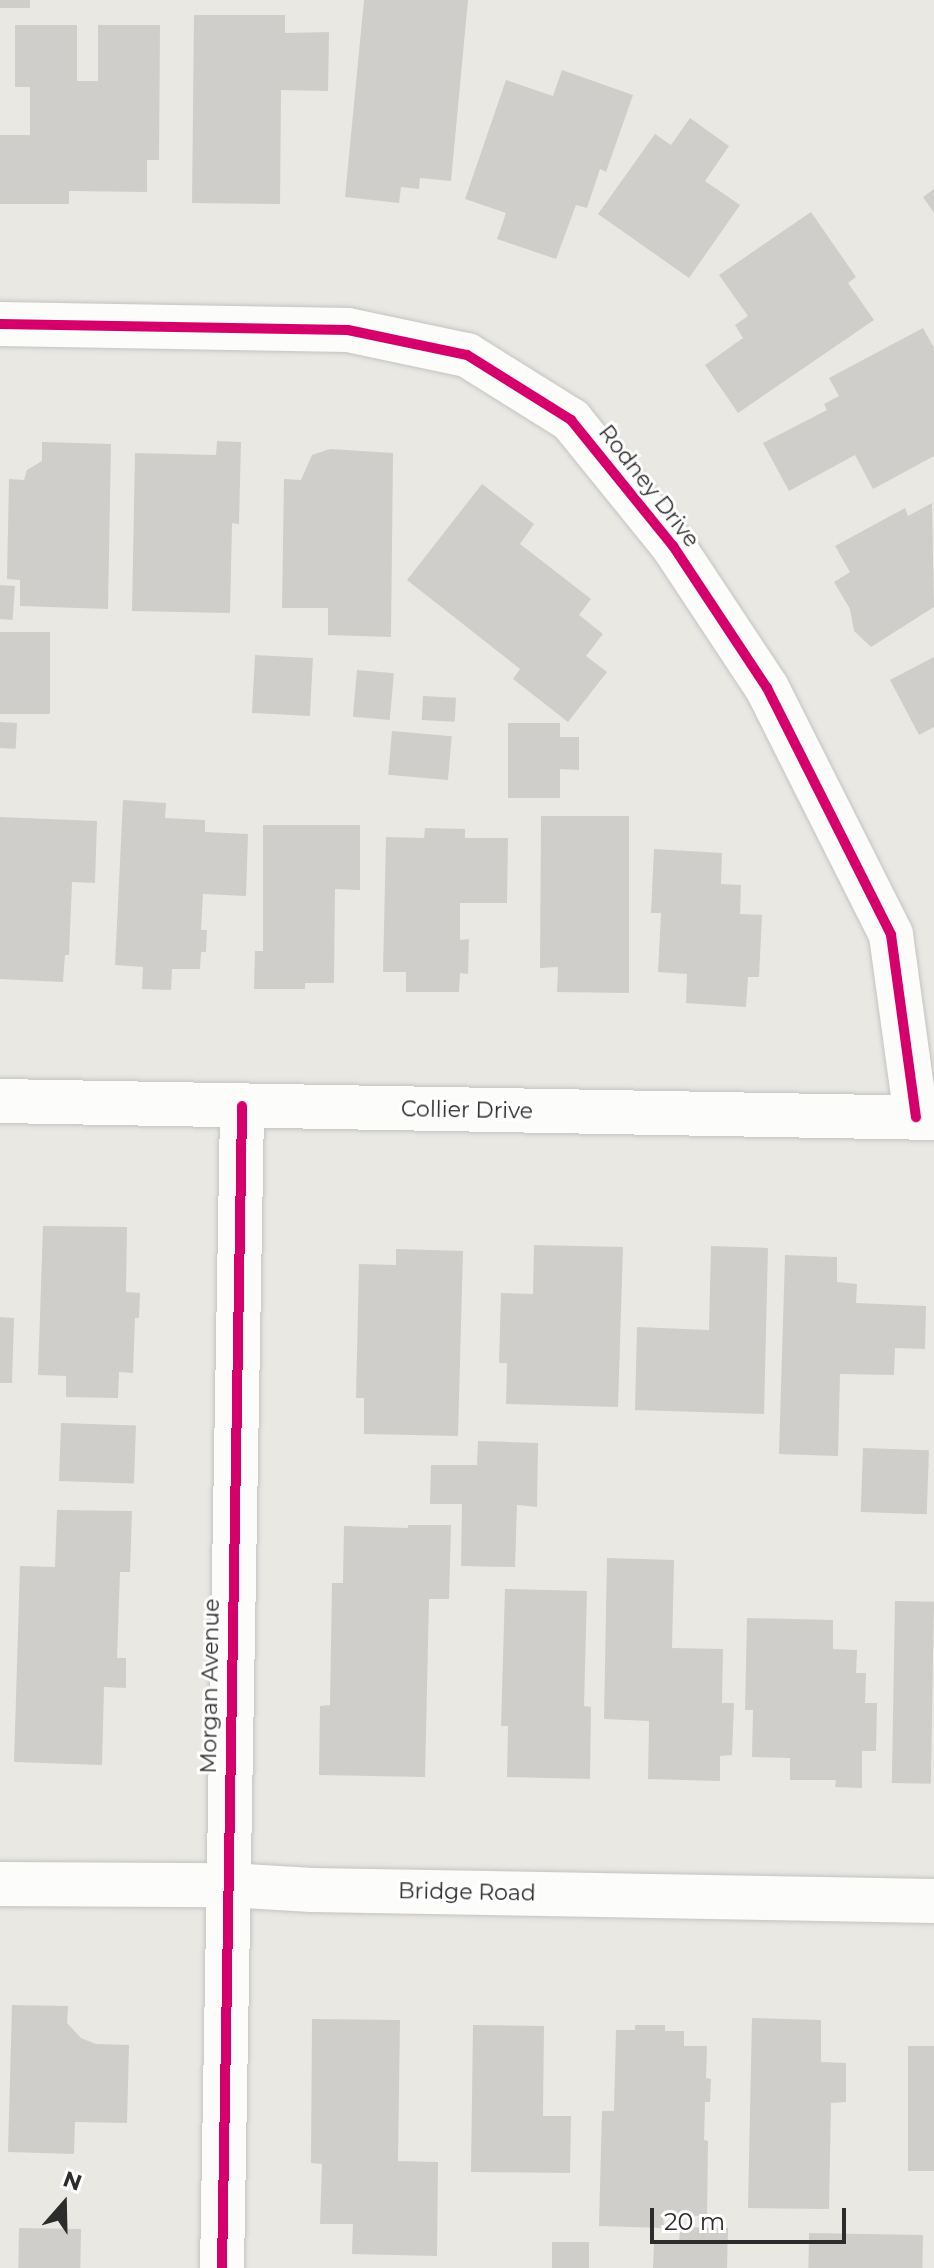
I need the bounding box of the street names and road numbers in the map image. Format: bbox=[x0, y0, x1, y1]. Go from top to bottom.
street label: Rodney Drive bbox=[593, 420, 705, 552]
street label: Collier Drive bbox=[401, 1096, 533, 1124]
street label: Morgan Avenue bbox=[195, 1598, 225, 1774]
street label: Bridge Road bbox=[398, 1878, 536, 1906]

